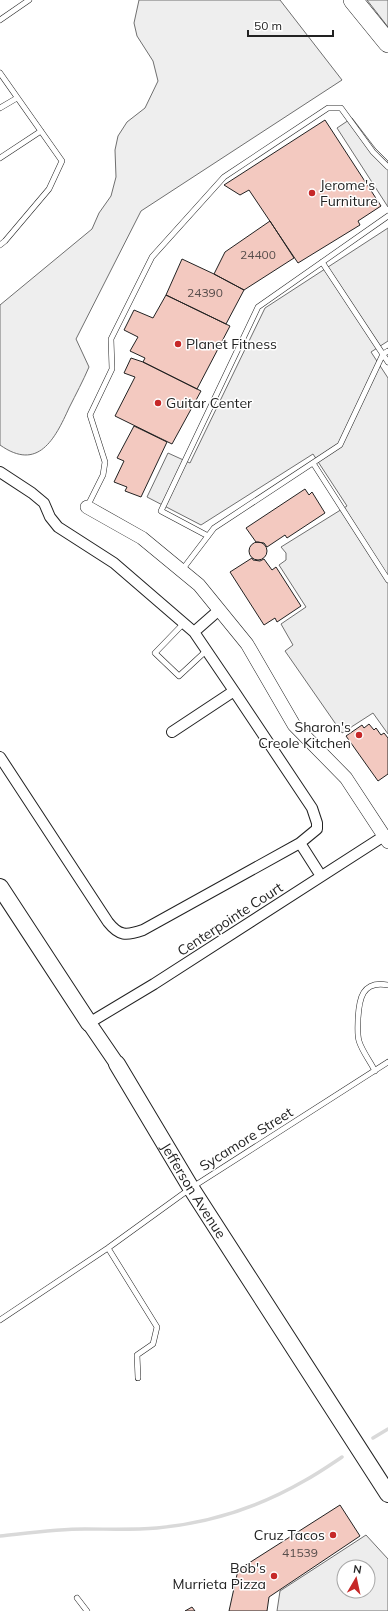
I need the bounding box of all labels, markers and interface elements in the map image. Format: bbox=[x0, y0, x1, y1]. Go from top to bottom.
scale bar bbox=[248, 12, 333, 38]
text: 50 m bbox=[254, 18, 282, 33]
place label: Jerome's Furniture bbox=[320, 176, 378, 210]
marker: Jerome's Furniture bbox=[307, 188, 317, 198]
house number: 24400 bbox=[240, 247, 276, 262]
house number: 24390 bbox=[187, 285, 223, 300]
place label: Planet Fitness bbox=[186, 335, 277, 353]
marker: Planet Fitness bbox=[173, 339, 183, 349]
place label: Guitar Center bbox=[166, 394, 253, 412]
marker: Guitar Center bbox=[153, 398, 163, 408]
place label: Sharon's Creole Kitchen bbox=[258, 718, 351, 752]
marker: Sharon's Creole Kitchen bbox=[354, 730, 364, 740]
street label: Centerpointe Court bbox=[174, 878, 286, 960]
street label: Sycamore Street bbox=[196, 1103, 296, 1175]
street label: Jefferson Avenue bbox=[157, 1139, 230, 1242]
place label: Cruz Tacos bbox=[254, 1526, 325, 1544]
marker: Cruz Tacos bbox=[328, 1530, 338, 1540]
house number: 41539 bbox=[282, 1545, 318, 1560]
place label: Bob's Murrieta Pizza bbox=[173, 1559, 266, 1593]
north arrow bbox=[336, 1559, 376, 1599]
text: N bbox=[352, 1562, 363, 1577]
marker: Bob's Murrieta Pizza bbox=[269, 1571, 279, 1581]

